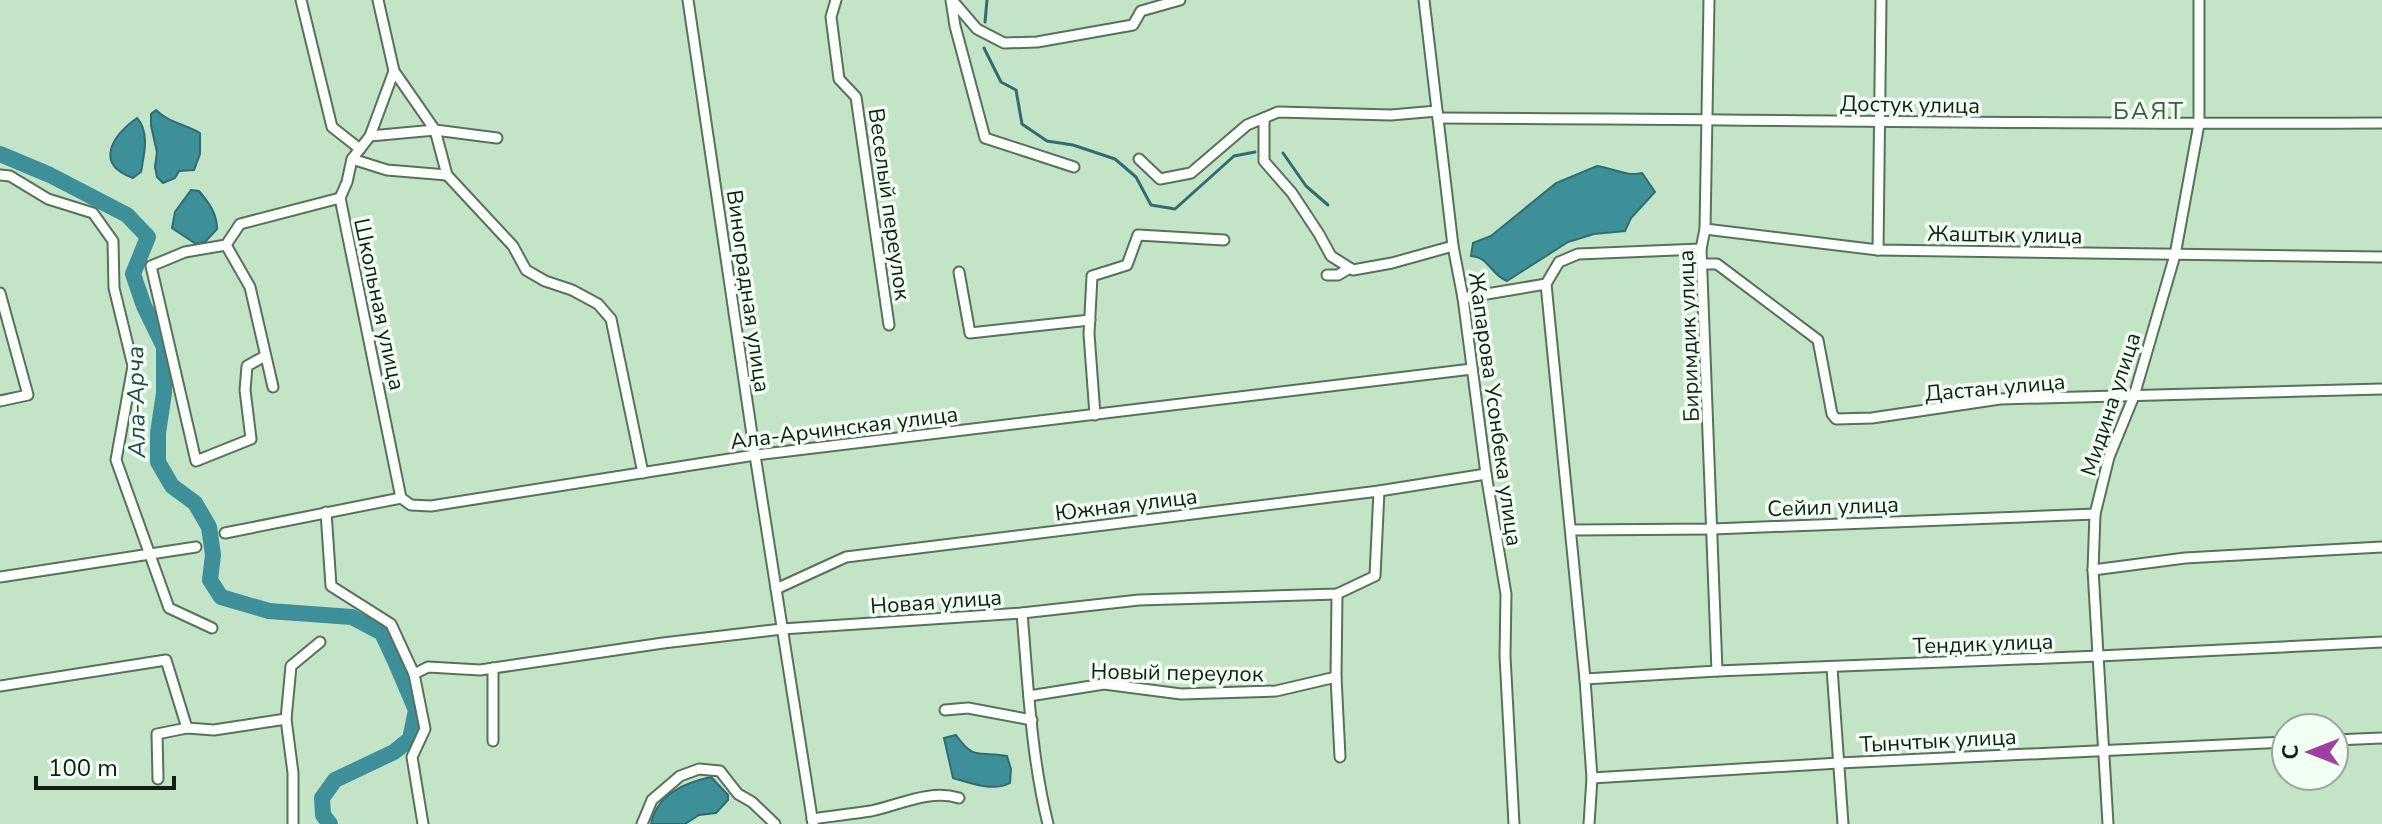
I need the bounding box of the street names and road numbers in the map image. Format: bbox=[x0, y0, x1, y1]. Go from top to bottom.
street label: Достук улица bbox=[1840, 89, 1980, 121]
street label: Веселый переулок bbox=[861, 106, 917, 302]
street label: Виноградная улица bbox=[719, 188, 777, 394]
street label: Школьная улица bbox=[346, 215, 412, 393]
street label: Жаштык улица bbox=[1927, 219, 2083, 251]
street label: Биримдик улица bbox=[1671, 249, 1707, 423]
street label: Жапарова Усонбека улица bbox=[1461, 270, 1529, 548]
street label: Мидина улица bbox=[2074, 329, 2148, 480]
street label: Дастан улица bbox=[1924, 367, 2067, 409]
street label: Ала-Арчинская улица bbox=[729, 399, 960, 457]
street label: Южная улица bbox=[1053, 481, 1199, 529]
street label: Сейил улица bbox=[1767, 490, 1899, 524]
street label: Новая улица bbox=[869, 582, 1003, 622]
street label: Тендик улица bbox=[1912, 627, 2054, 661]
street label: Новый переулок bbox=[1090, 656, 1264, 690]
street label: Тынчтык улица bbox=[1859, 722, 2017, 760]

